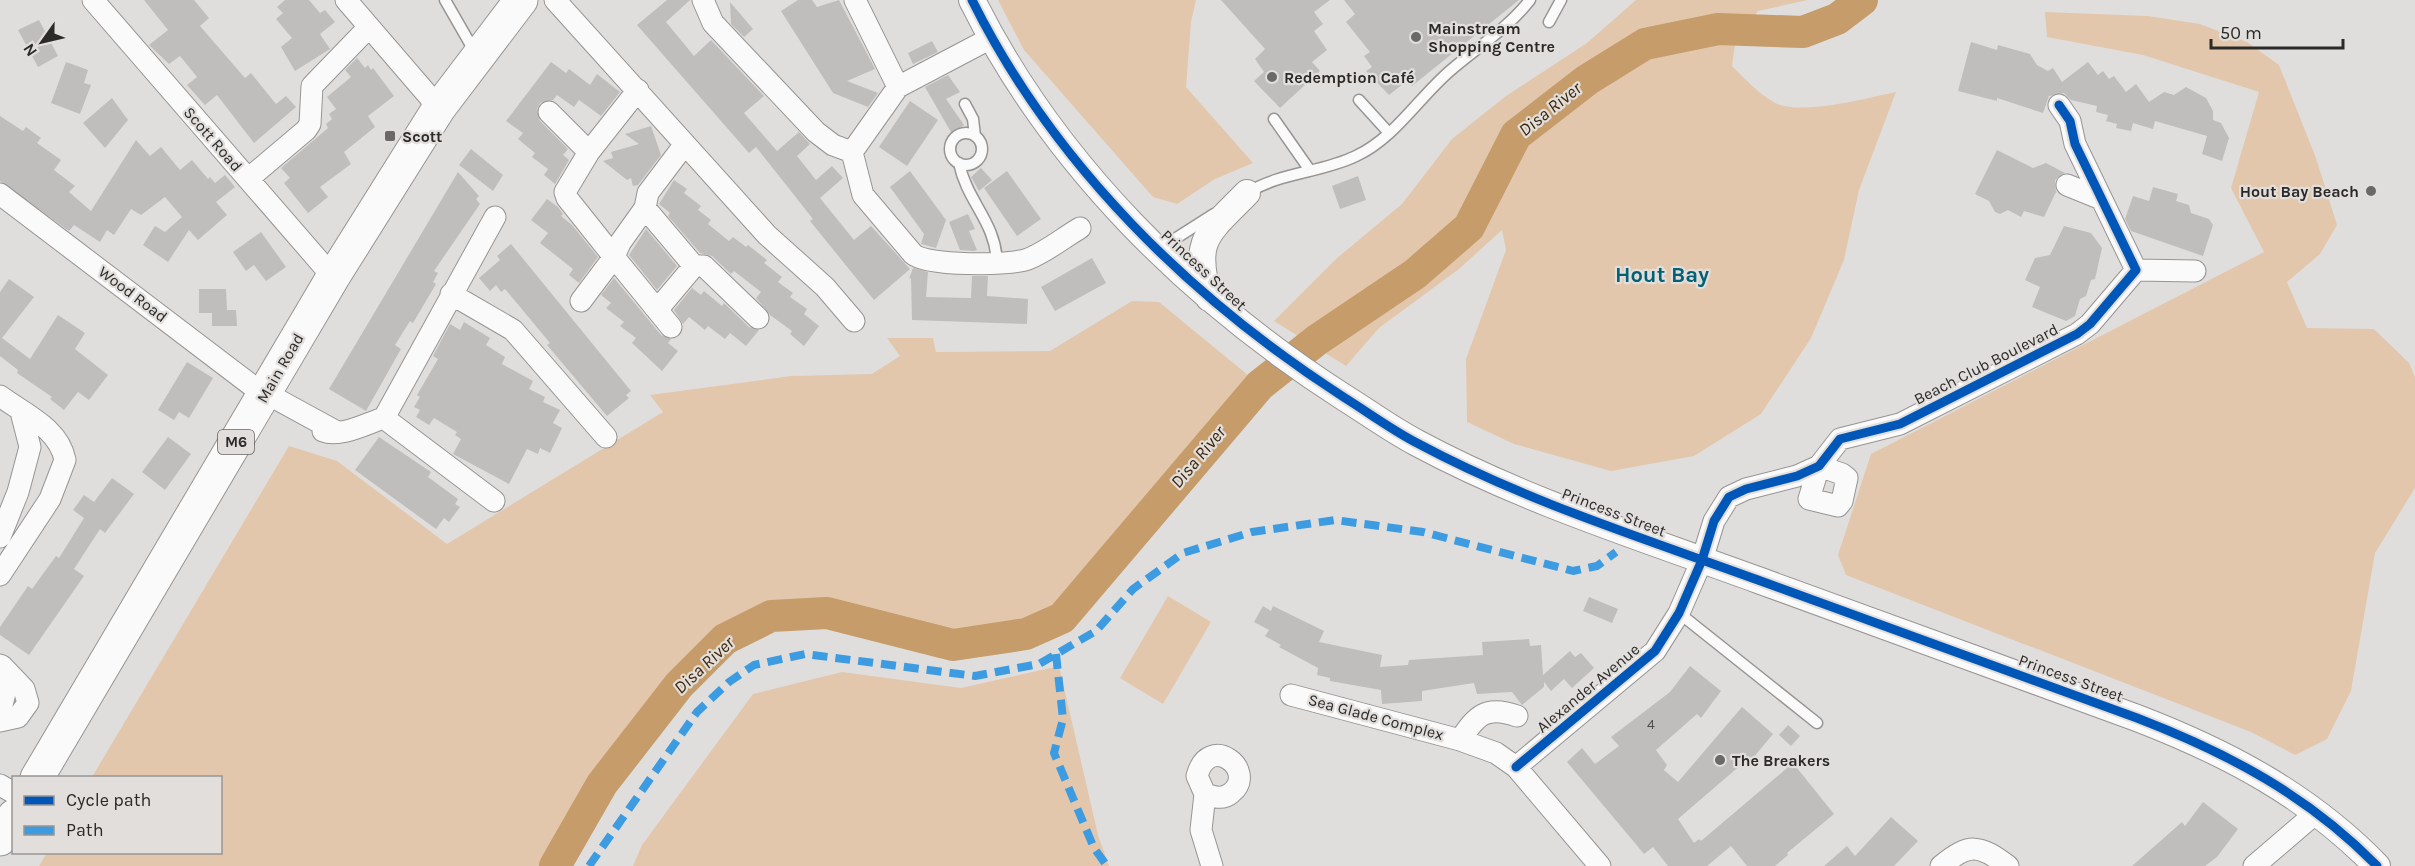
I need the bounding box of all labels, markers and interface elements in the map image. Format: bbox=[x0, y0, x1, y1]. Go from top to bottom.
north arrow bbox=[12, 12, 72, 72]
scale bar bbox=[2211, 12, 2343, 50]
place label: Mainstream Shopping Centre bbox=[1428, 19, 1555, 56]
text: 50 m bbox=[2220, 22, 2262, 44]
marker: Mainstream Shopping Centre bbox=[1409, 30, 1423, 44]
text: N bbox=[19, 40, 41, 60]
place label: Redemption Café bbox=[1284, 68, 1415, 87]
marker: Redemption Café bbox=[1265, 70, 1279, 84]
water label: Disa River bbox=[1514, 77, 1586, 141]
street label: Scott Road bbox=[180, 103, 246, 175]
place label: Scott bbox=[402, 127, 442, 146]
marker: Scott bbox=[383, 129, 397, 143]
place label: Hout Bay Beach bbox=[2240, 182, 2359, 201]
marker: Hout Bay Beach bbox=[2364, 184, 2378, 198]
street label: Princess Street bbox=[1157, 226, 1251, 314]
street label: Wood Road bbox=[95, 262, 171, 326]
district label: Hout Bay bbox=[1615, 262, 1709, 288]
street label: Beach Club Boulevard bbox=[1911, 319, 2061, 409]
street label: Main Road bbox=[252, 330, 308, 406]
water label: Disa River bbox=[1166, 421, 1231, 493]
road number: M6 bbox=[218, 430, 254, 454]
street label: Princess Street bbox=[1559, 483, 1669, 541]
water label: Disa River bbox=[669, 631, 739, 698]
street label: Alexander Avenue bbox=[1533, 639, 1643, 737]
street label: Princess Street bbox=[2016, 650, 2126, 706]
street label: Sea Glade Complex bbox=[1306, 690, 1446, 744]
house number: 4 bbox=[1647, 716, 1655, 733]
place label: The Breakers bbox=[1732, 751, 1830, 770]
marker: The Breakers bbox=[1713, 753, 1727, 767]
legend bbox=[12, 776, 222, 854]
text: Cycle path bbox=[66, 789, 151, 811]
text: Path bbox=[66, 819, 104, 841]

